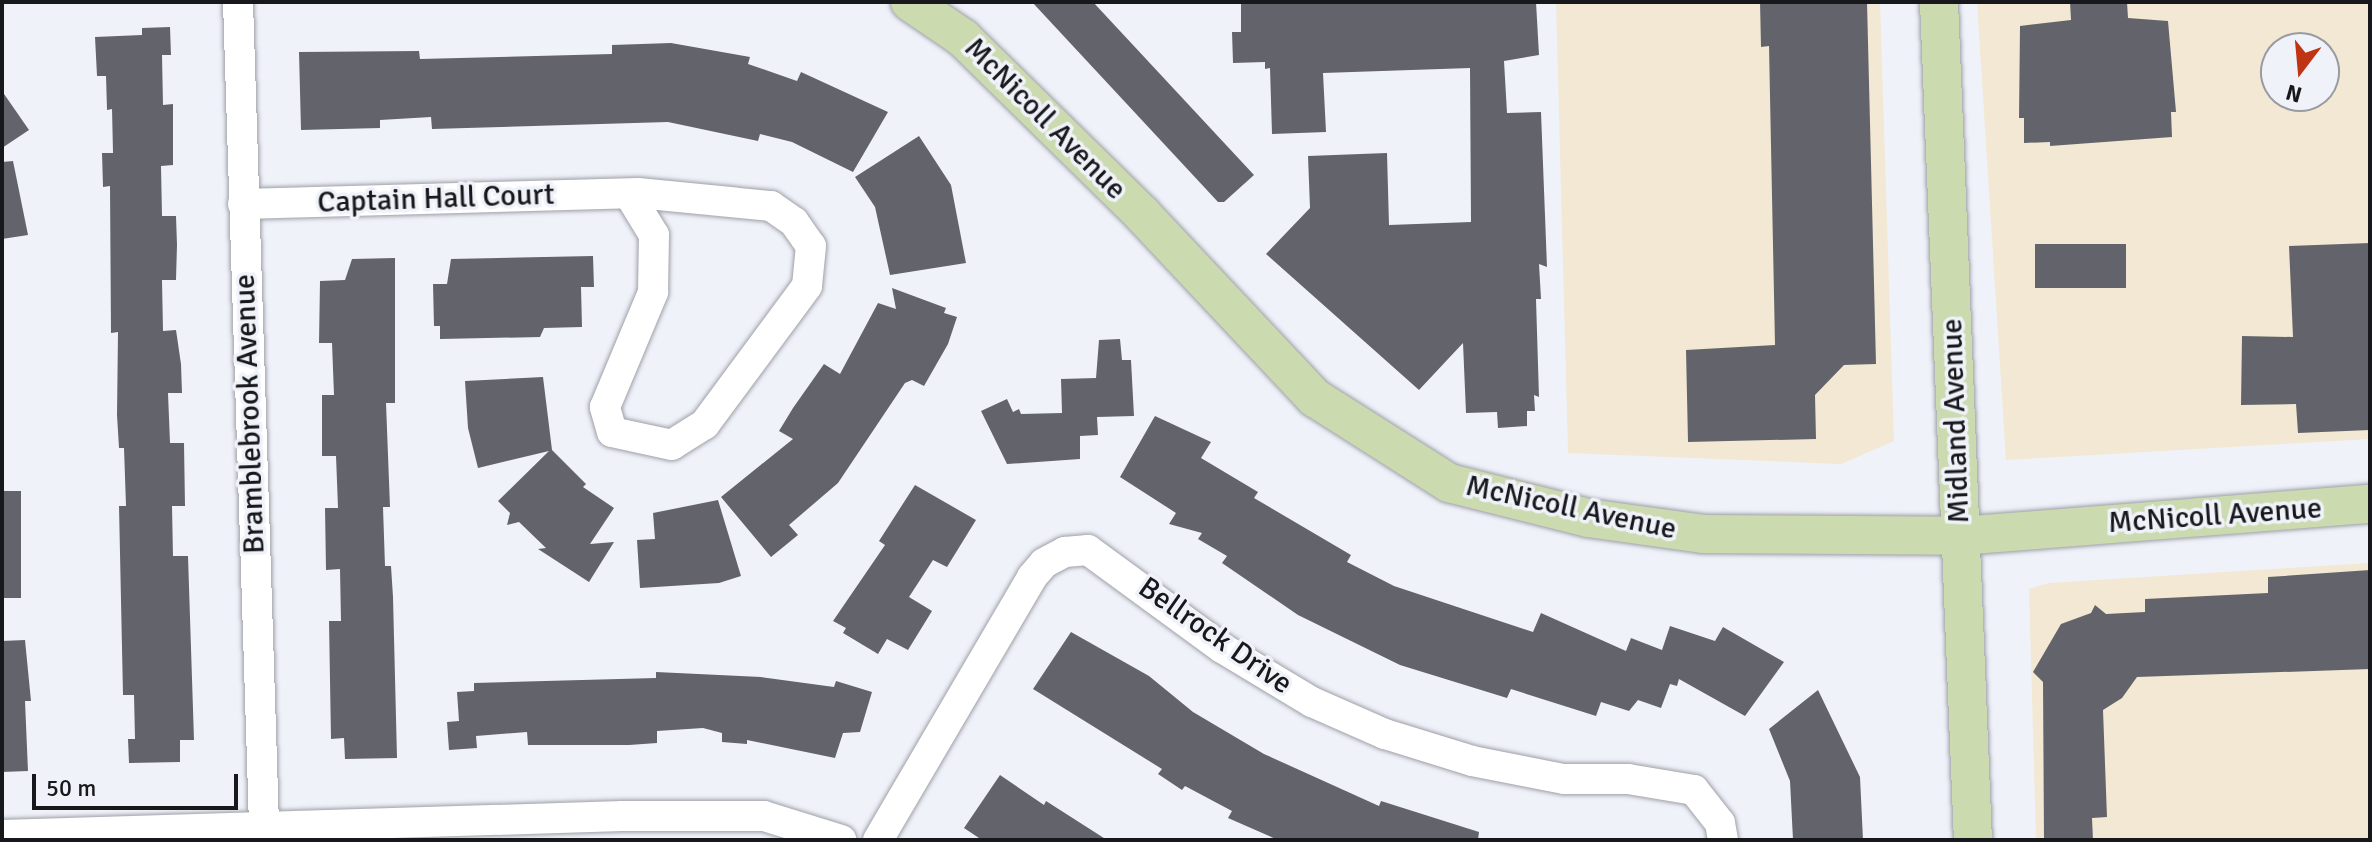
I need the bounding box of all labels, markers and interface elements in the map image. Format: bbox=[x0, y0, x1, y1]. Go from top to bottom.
street label: McNicoll Avenue bbox=[957, 31, 1133, 207]
north arrow bbox=[2260, 32, 2340, 112]
text: N bbox=[2283, 79, 2305, 109]
street label: Captain Hall Court bbox=[317, 177, 555, 221]
street label: Bramblebrook Avenue bbox=[227, 273, 273, 555]
street label: Midland Avenue bbox=[1934, 318, 1978, 524]
street label: McNicoll Avenue bbox=[1463, 468, 1679, 548]
street label: McNicoll Avenue bbox=[2107, 491, 2323, 541]
street label: Bellrock Drive bbox=[1131, 570, 1299, 702]
scale bar bbox=[36, 758, 242, 808]
text: 50 m bbox=[46, 773, 96, 803]

